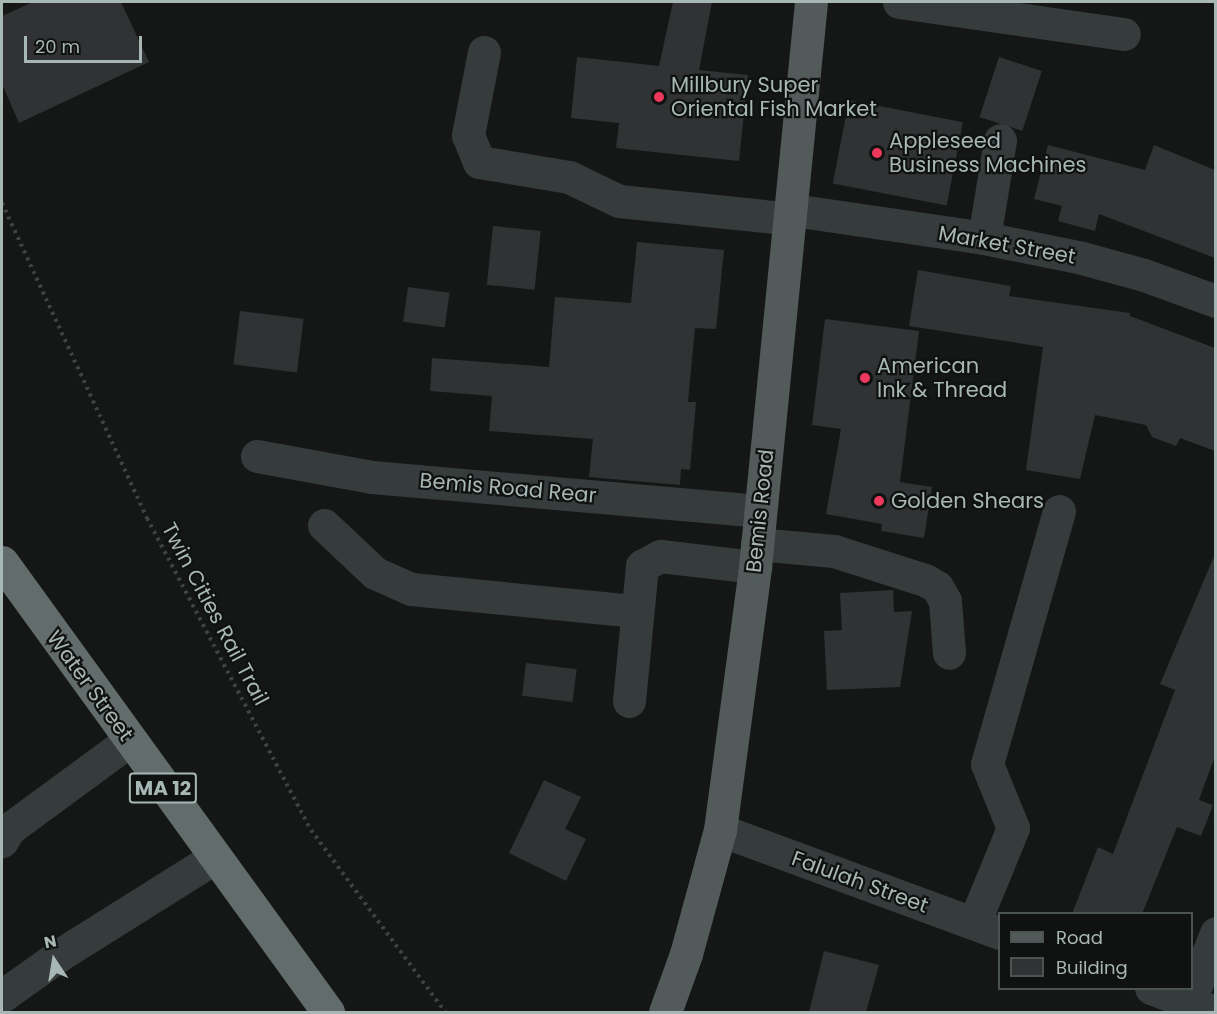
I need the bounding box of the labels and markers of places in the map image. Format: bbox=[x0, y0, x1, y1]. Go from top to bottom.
place label: Millbury Super Oriental Fish Market bbox=[671, 72, 877, 122]
marker: Millbury Super Oriental Fish Market bbox=[652, 90, 666, 104]
place label: Appleseed Business Machines bbox=[889, 128, 1086, 178]
marker: Appleseed Business Machines bbox=[870, 146, 884, 160]
place label: American Ink & Thread bbox=[877, 353, 1007, 403]
marker: American Ink & Thread bbox=[858, 371, 872, 385]
place label: Golden Shears bbox=[891, 488, 1044, 514]
marker: Golden Shears bbox=[872, 494, 886, 508]

